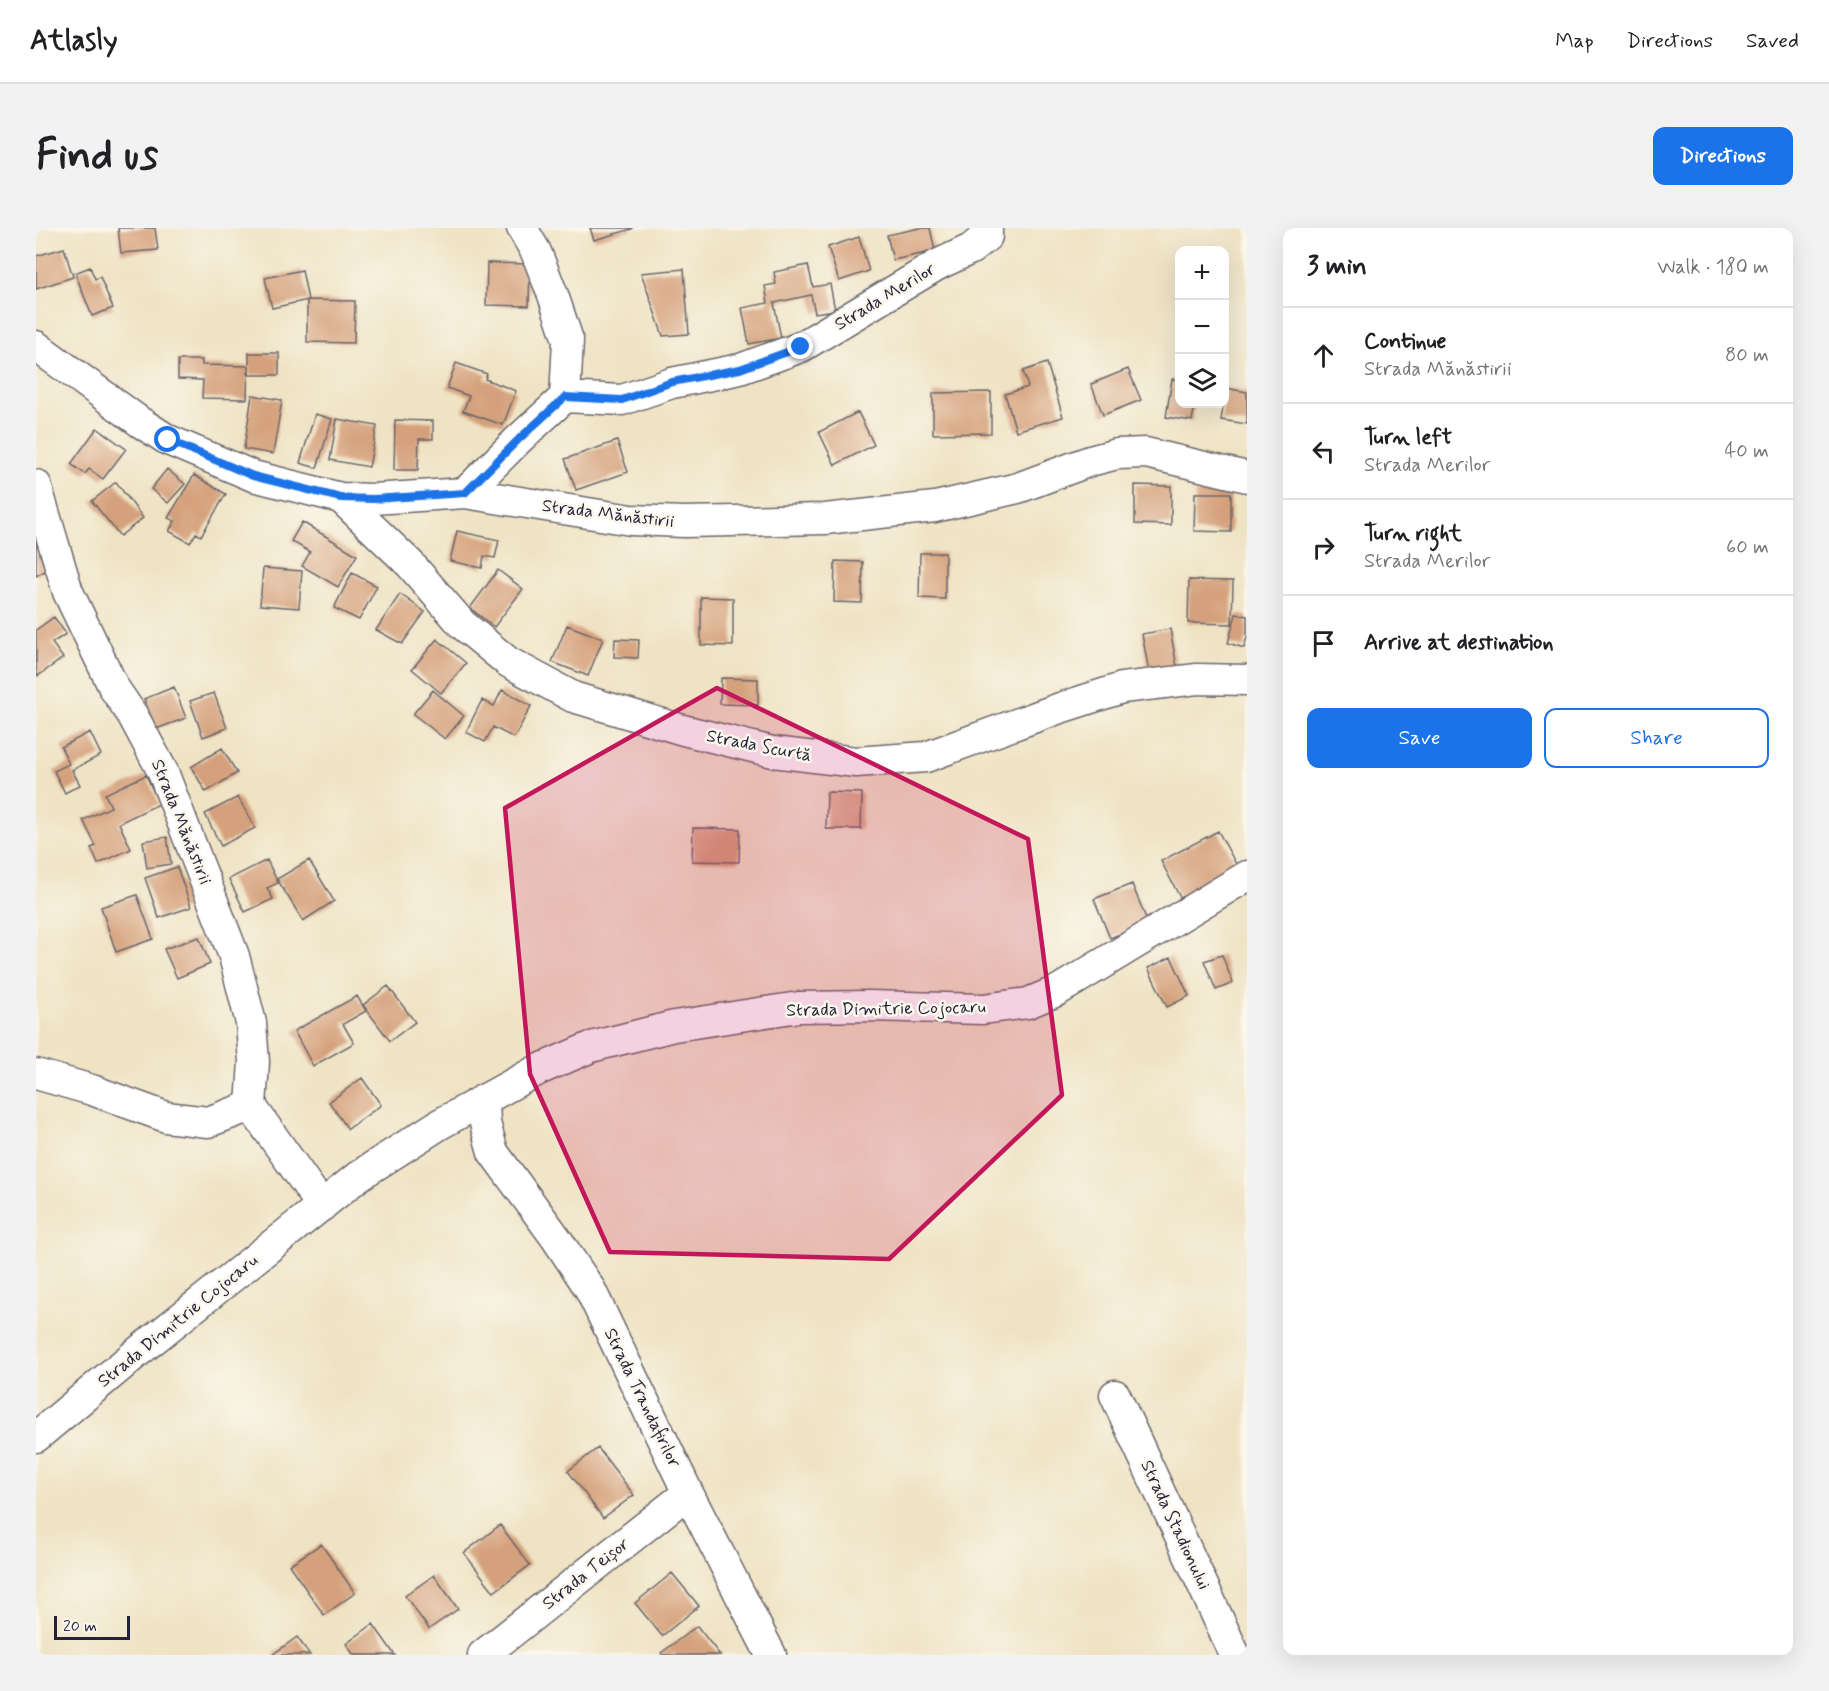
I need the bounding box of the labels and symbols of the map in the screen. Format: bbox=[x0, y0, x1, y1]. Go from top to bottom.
street label: Strada Merilor bbox=[830, 257, 940, 336]
route end bbox=[787, 333, 813, 359]
route start bbox=[154, 426, 180, 452]
street label: Strada Mănăstirii bbox=[541, 494, 675, 534]
street label: Strada Scurtă bbox=[704, 724, 814, 768]
street label: Strada Mănăstirii bbox=[145, 756, 217, 888]
street label: Strada Dimitrie Cojocaru bbox=[786, 995, 986, 1023]
street label: Strada Dimitrie Cojocaru bbox=[93, 1249, 263, 1393]
street label: Strada Trandafirilor bbox=[598, 1324, 686, 1472]
street label: Strada Stadionului bbox=[1134, 1456, 1216, 1594]
street label: Strada Teișor bbox=[538, 1532, 635, 1616]
scale bar bbox=[54, 1613, 130, 1640]

